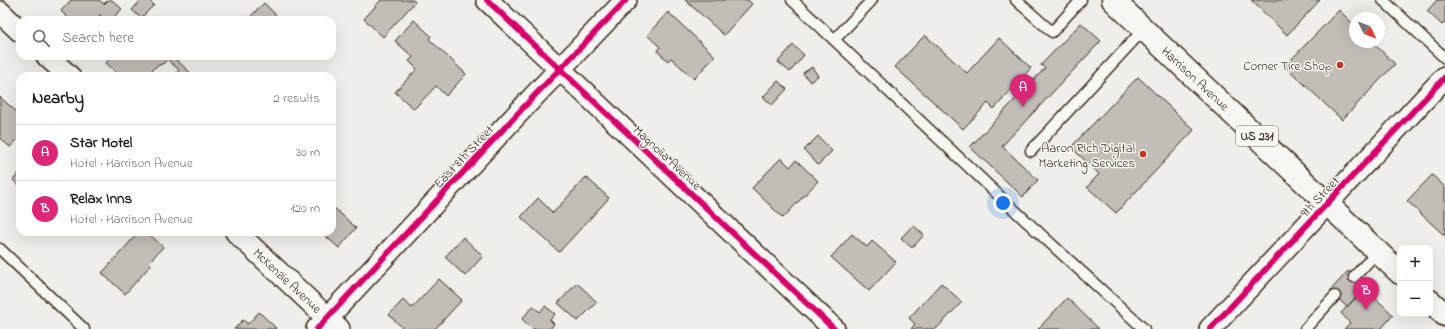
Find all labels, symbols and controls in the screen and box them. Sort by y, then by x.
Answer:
north arrow [1349,12,1385,48]
search box [16,16,336,60]
icon: search [30,27,52,49]
text: Search here [62,27,134,49]
street label: Harrison Avenue [1157,43,1233,116]
place label: Corner Tire Shop [1243,57,1332,76]
marker: Corner Tire Shop [1335,60,1345,70]
pin: A [1010,74,1036,107]
text: Nearby [32,86,84,111]
text: 2 results [273,89,320,108]
street label: East 8th Street [430,121,499,193]
street label: Magnolia Avenue [628,121,705,196]
road number: US 231 [1236,126,1278,146]
text: Star Motel [70,132,132,154]
place label: Aaron Rich Digital Marketing Services [1039,139,1135,174]
text: A [41,143,49,162]
text: 30 m [296,143,320,162]
marker: Aaron Rich Digital Marketing Services [1138,149,1148,159]
text: Hotel · Harrison Avenue [70,154,193,173]
street label: 9th Street [1296,172,1345,222]
text: Relax Inns [70,188,132,210]
your location [993,193,1013,213]
text: B [41,199,49,218]
text: 120 m [290,199,320,218]
text: Hotel · Harrison Avenue [70,210,193,229]
street label: McKenzie Avenue [248,244,326,318]
map controls [1397,245,1433,317]
button: + [1397,245,1433,281]
pin: B [1353,277,1379,310]
button: − [1397,281,1433,317]

